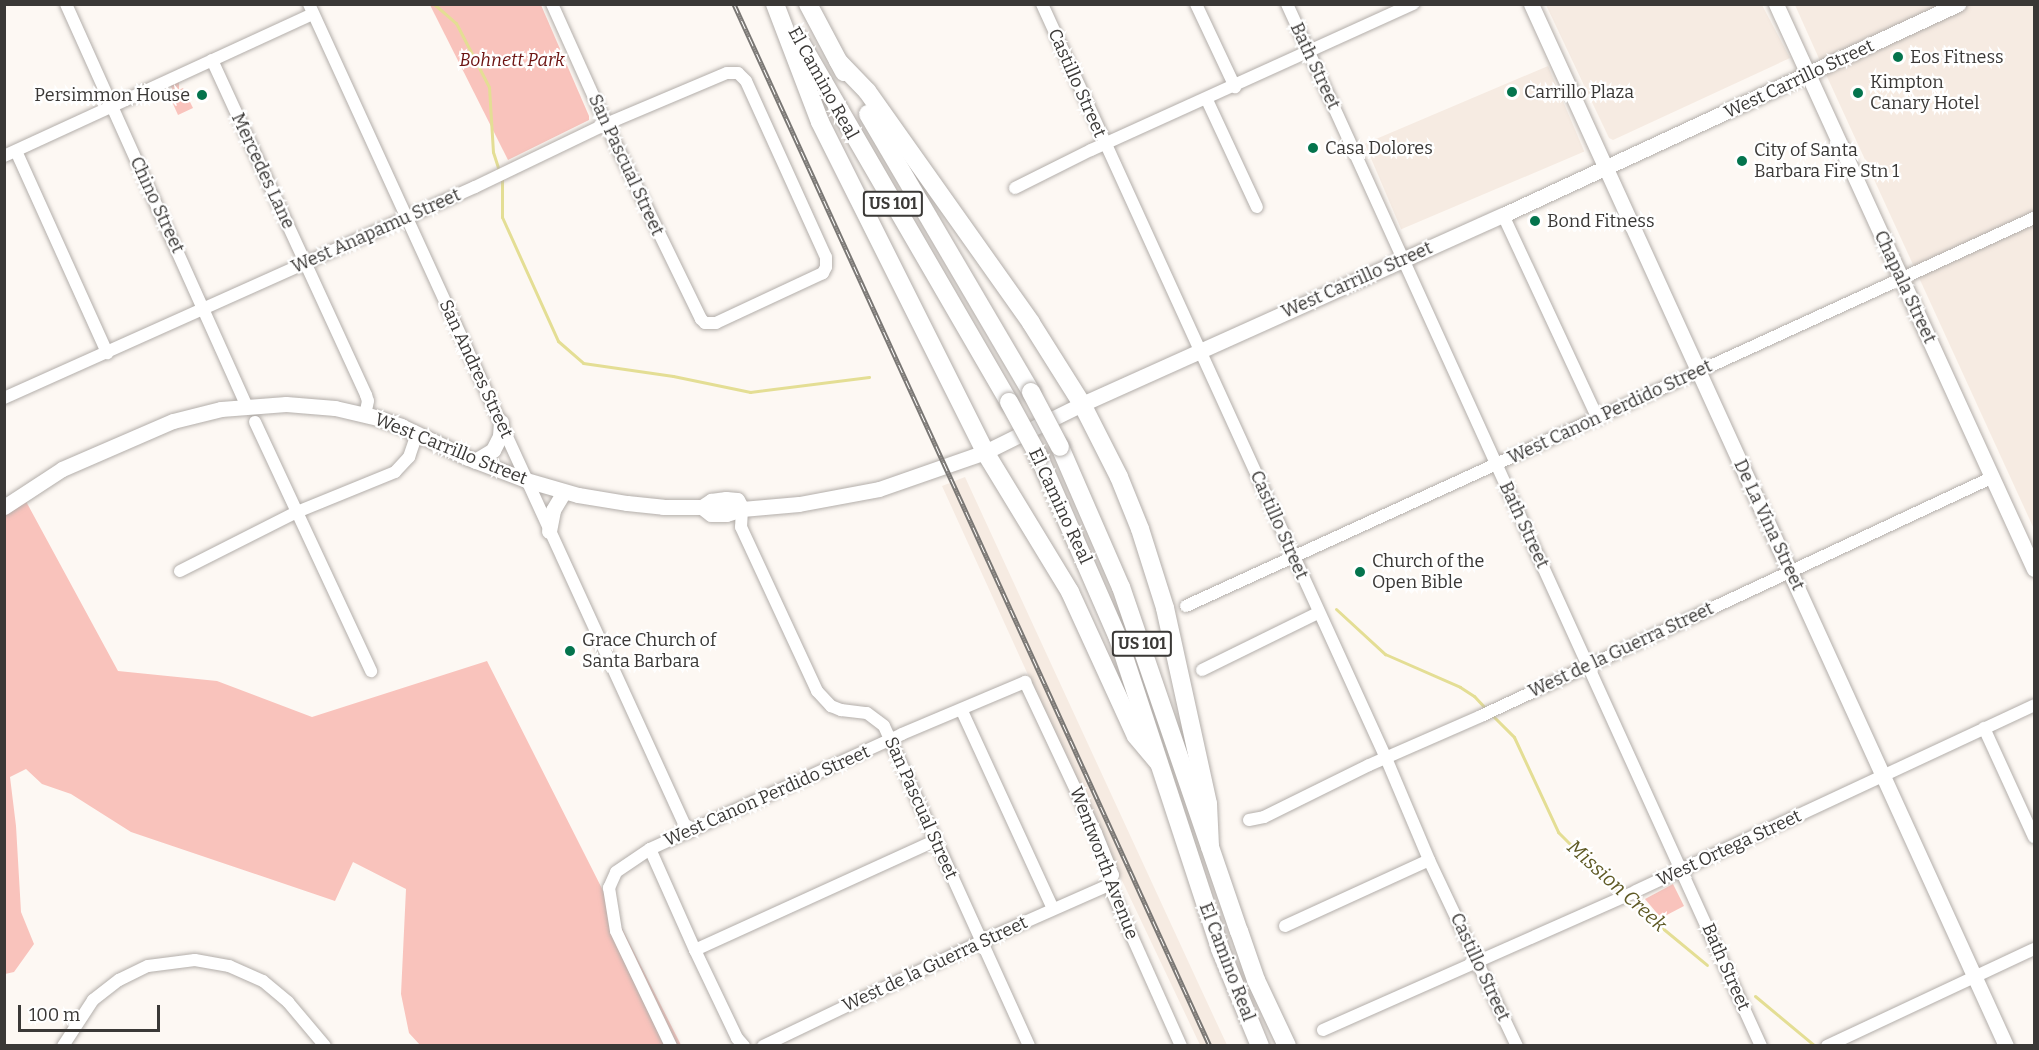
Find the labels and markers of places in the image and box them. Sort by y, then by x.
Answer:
place label: Eos Fitness [1910,46,2004,68]
marker: Eos Fitness [1891,50,1905,64]
place label: Kimpton Canary Hotel [1870,72,1979,115]
place label: Carrillo Plaza [1524,81,1634,103]
place label: Persimmon House [34,84,190,106]
marker: Carrillo Plaza [1505,85,1519,99]
marker: Kimpton Canary Hotel [1851,86,1865,100]
marker: Persimmon House [195,88,209,102]
place label: Casa Dolores [1325,137,1433,159]
place label: City of Santa Barbara Fire Stn 1 [1754,140,1899,182]
marker: Casa Dolores [1306,141,1320,155]
marker: City of Santa Barbara Fire Stn 1 [1735,154,1749,168]
place label: Bond Fitness [1547,210,1655,232]
marker: Bond Fitness [1528,214,1542,228]
place label: Church of the Open Bible [1372,551,1484,594]
marker: Church of the Open Bible [1353,565,1367,579]
place label: Grace Church of Santa Barbara [582,630,716,672]
marker: Grace Church of Santa Barbara [563,644,577,658]

